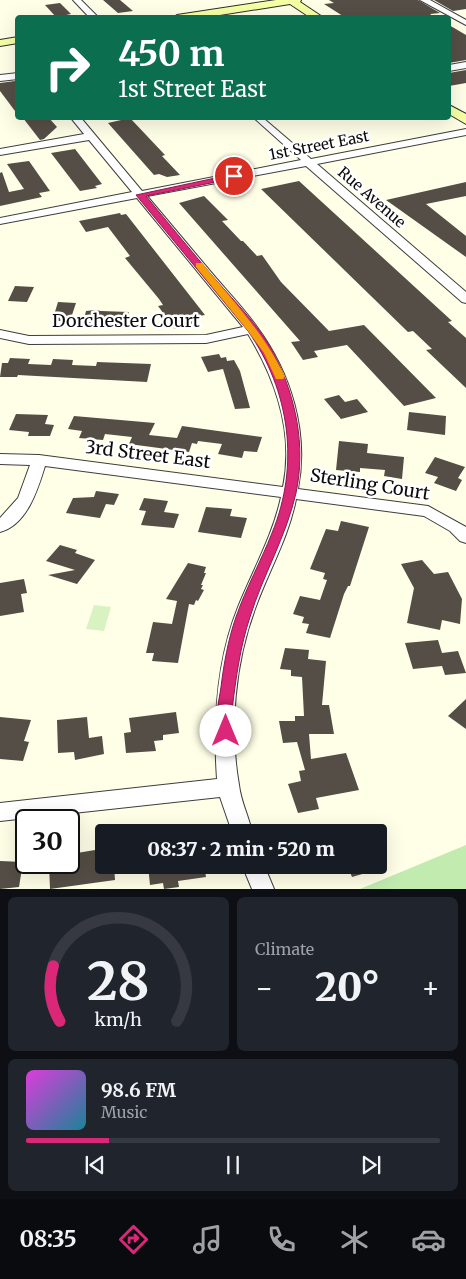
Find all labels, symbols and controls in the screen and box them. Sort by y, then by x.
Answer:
text: 450 m [118,32,225,76]
icon: right [35,35,100,100]
text: 1st Street East [118,75,267,103]
street label: 1st Street East [267,126,371,164]
pin [213,155,255,197]
icon: arrive [220,162,248,190]
street label: Rue Avenue [334,162,410,232]
street label: Dorchester Court [52,309,200,332]
street label: 3rd Street East [84,435,212,473]
street label: Sterling Court [309,463,431,505]
position arrow [199,704,251,756]
speed limit sign: 30 [15,809,80,874]
text: 08:37 · 2 min · 520 m [147,837,335,861]
text: Climate [255,939,314,959]
text: 28 [87,949,150,1014]
text: 20° [315,964,380,1011]
text: − [255,970,274,1006]
text: + [421,970,440,1006]
text: km/h [95,1008,142,1031]
text: 98.6 FM [101,1078,176,1102]
text: Music [101,1102,147,1122]
icon: previous [81,1151,109,1179]
icon: pause [219,1151,247,1179]
icon: next [357,1151,385,1179]
icon: directions [116,1222,151,1257]
icon: music [190,1222,225,1257]
icon: phone [264,1222,299,1257]
icon: climate [337,1222,372,1257]
icon: car [411,1222,446,1257]
text: 08:35 [19,1225,77,1253]

